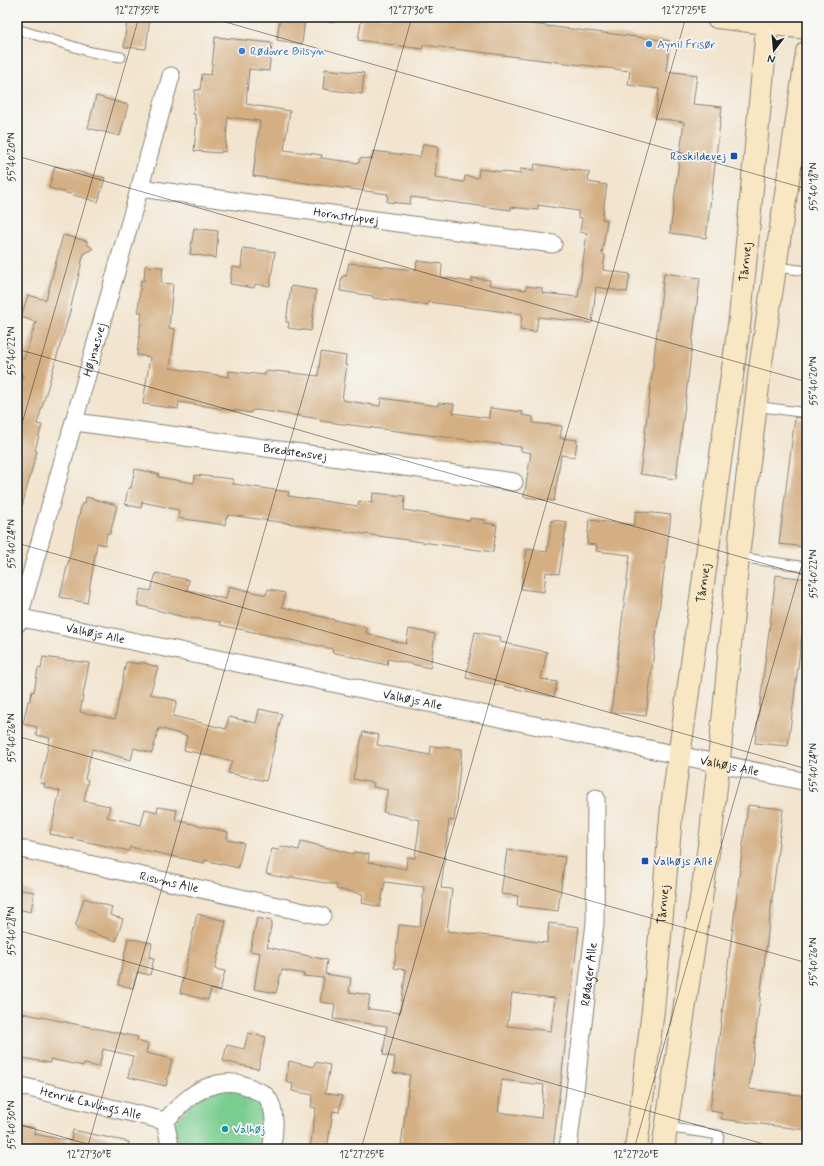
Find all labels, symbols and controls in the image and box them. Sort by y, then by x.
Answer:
text: 12°27'35"E [115,4,159,18]
text: 12°27'30"E [389,4,434,18]
text: 12°27'25"E [662,4,707,18]
north arrow [754,30,794,70]
place label: Aynil Frisør [657,37,716,53]
marker: Aynil Frisør [644,39,654,49]
place label: Rødovre Bilsyn [250,44,326,60]
marker: Rødovre Bilsyn [237,46,247,56]
text: N [766,51,777,66]
text: 55°40'20"N [5,132,19,182]
place label: Roskildevej [670,149,726,165]
marker: Roskildevej [729,151,739,161]
text: 55°40'18"N [807,162,821,211]
street label: Hornstrupvej [312,205,380,229]
street label: Tårnvej [736,241,756,282]
street label: Højnæsvej [80,321,110,379]
text: 55°40'22"N [5,326,19,375]
text: 55°40'20"N [807,356,821,406]
street label: Bredstensvej [262,441,328,465]
text: 55°40'24"N [5,519,19,569]
text: 55°40'22"N [807,549,821,598]
street label: Tårnvej [693,562,715,604]
street label: Valhøjs Alle [64,620,126,648]
street label: Valhøjs Alle [381,687,443,715]
text: 55°40'26"N [5,713,19,763]
text: 55°40'24"N [807,743,821,793]
street label: Valhøjs Alle [698,753,760,781]
place label: Valhøjs Allé [653,854,713,870]
marker: Valhøjs Allé [640,856,650,866]
street label: Risums Alle [138,869,200,897]
street label: Tårnvej [654,884,674,925]
text: 55°40'28"N [5,906,19,956]
text: 55°40'26"N [807,937,821,987]
street label: Rødager Alle [578,941,602,1007]
street label: Henrik Cavlings Alle [38,1084,143,1124]
text: 55°40'30"N [5,1100,19,1149]
place label: Valhøj [233,1122,265,1138]
marker: Valhøj [220,1124,230,1134]
text: 12°27'30"E [67,1148,112,1162]
text: 12°27'25"E [340,1148,385,1162]
text: 12°27'20"E [613,1148,659,1162]

